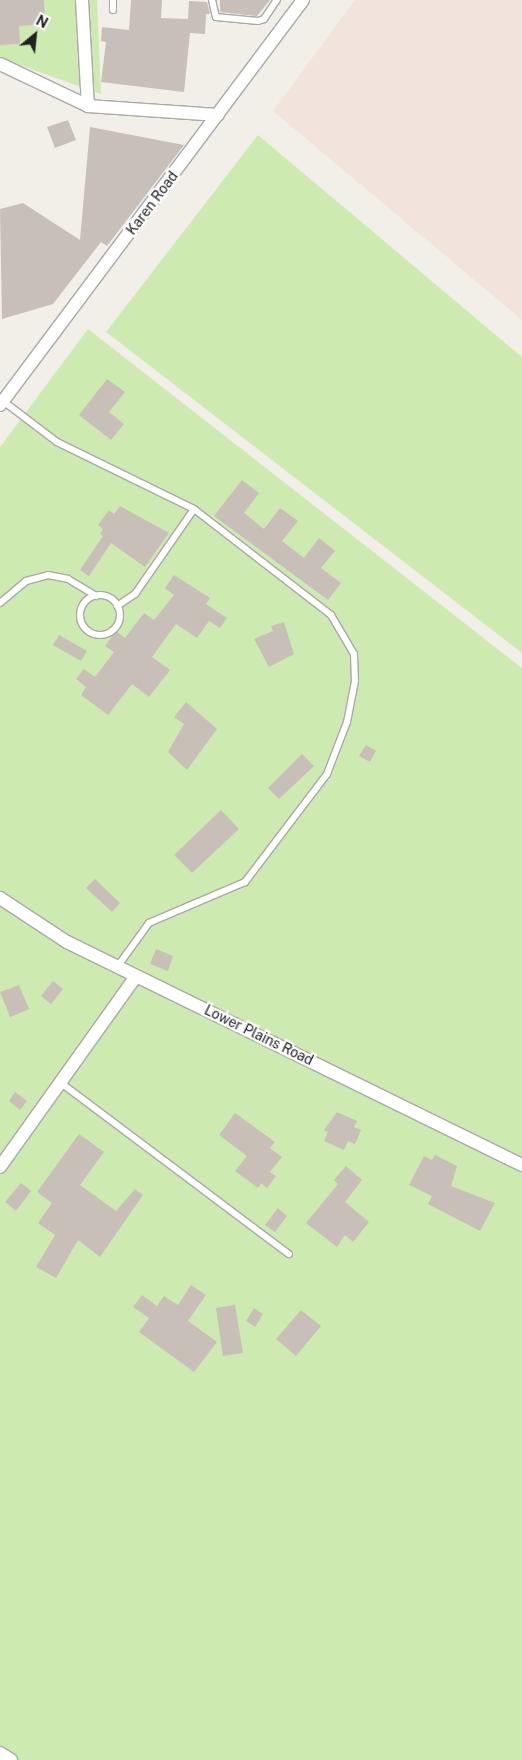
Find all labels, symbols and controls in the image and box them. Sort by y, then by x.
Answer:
north arrow [10,10,60,60]
text: N [33,12,51,31]
street label: Karen Road [123,168,181,238]
street label: Lower Plains Road [202,1001,316,1069]

